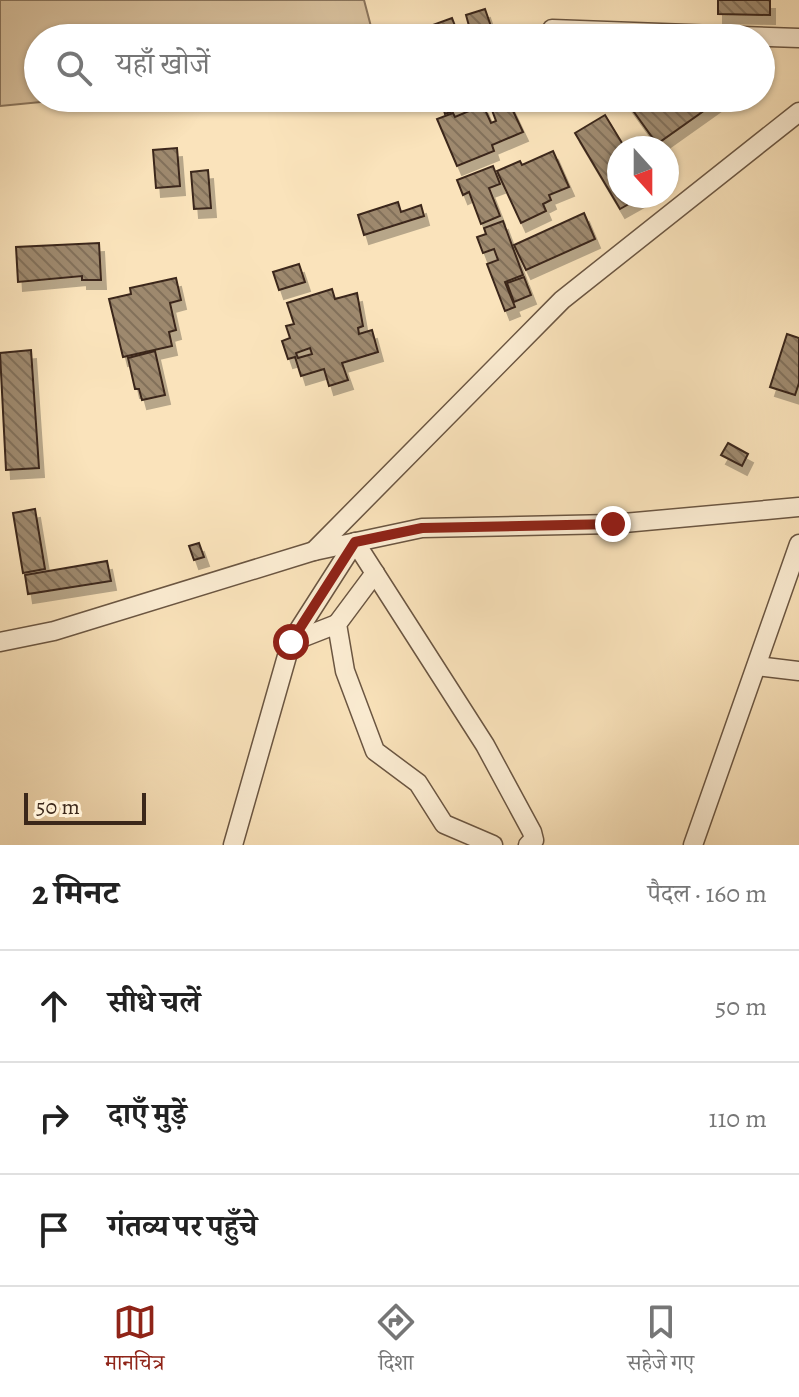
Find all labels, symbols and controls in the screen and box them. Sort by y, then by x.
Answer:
search box [24,24,775,112]
text: यहाँ खोजें [116,44,210,84]
icon: search [52,46,96,90]
north arrow [607,136,679,208]
route end [595,506,631,542]
route start [273,624,309,660]
scale bar [24,789,146,825]
text: 50 m [36,792,80,822]
text: 2 मिनट [32,869,119,916]
text: पैदल · 160 m [648,876,767,911]
text: सीधे चलें [108,982,200,1022]
icon: ahead [32,984,76,1028]
text: 50 m [715,989,767,1024]
text: दाएँ मुड़ें [108,1094,187,1134]
icon: right [32,1096,76,1140]
text: 110 m [709,1101,767,1136]
text: गंतव्य पर पहुँचे [108,1206,257,1246]
icon: arrive [32,1208,76,1252]
tab: मानचित्र [105,1300,164,1384]
tab: दिशा [374,1300,418,1384]
tab: सहेजे गए [627,1300,694,1384]

